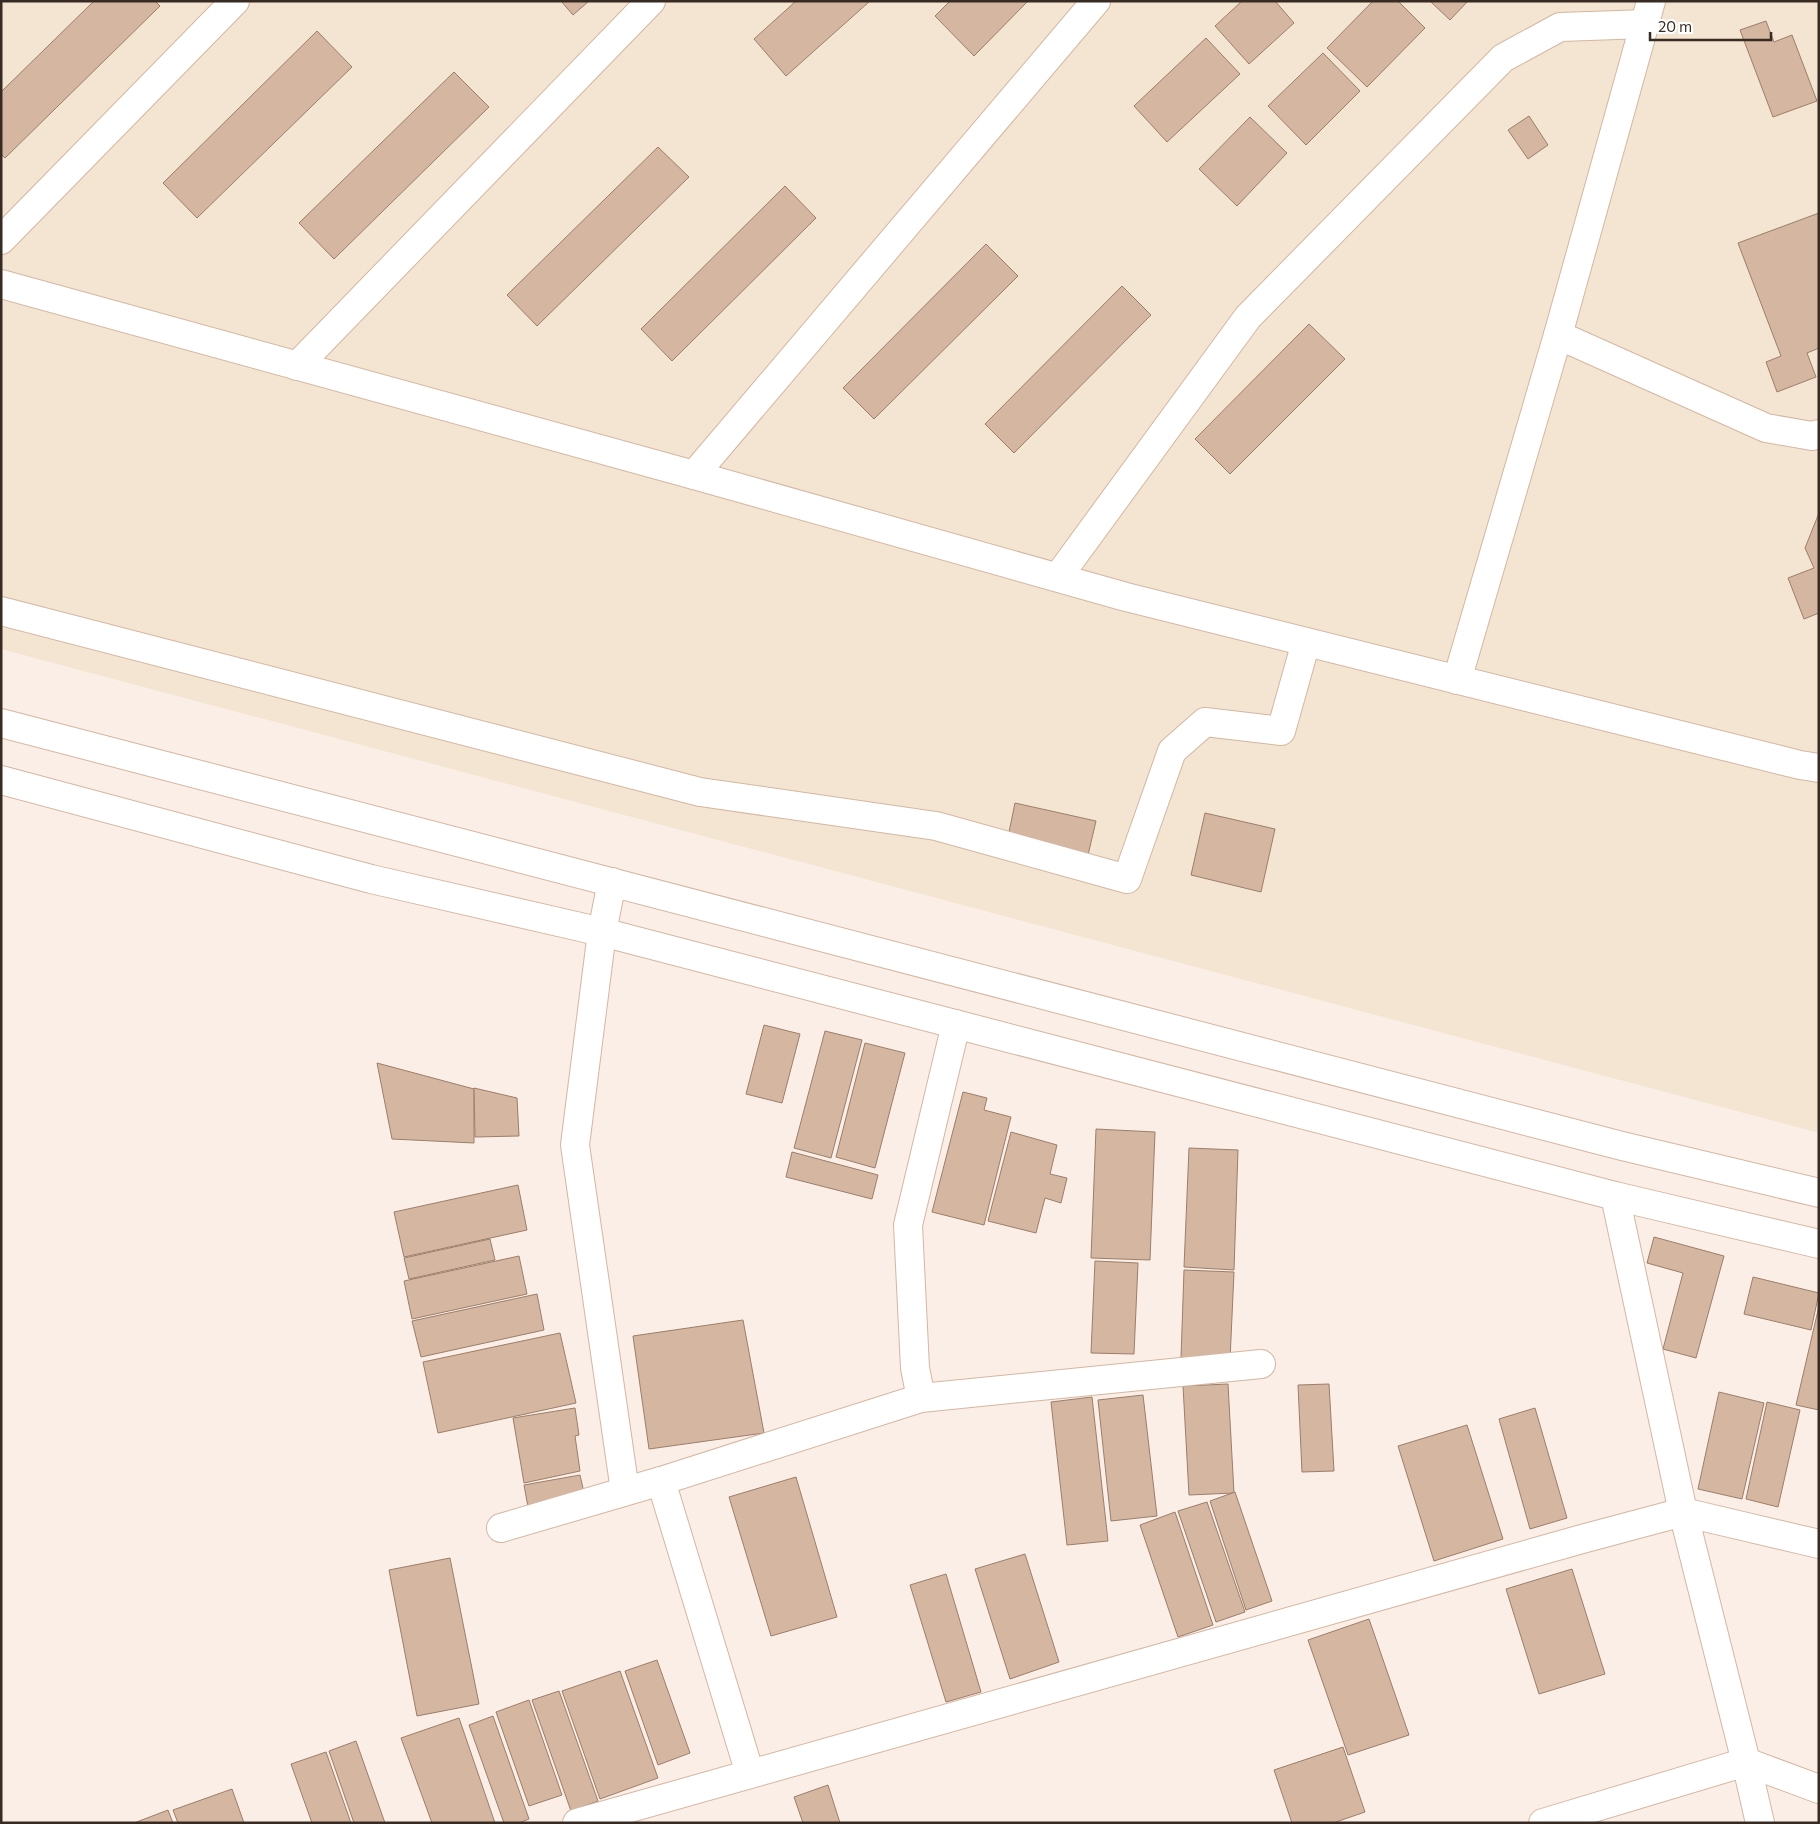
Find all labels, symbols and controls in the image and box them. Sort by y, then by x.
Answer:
scale bar [1650,10,1771,42]
text: 20 m [1658,17,1692,35]

